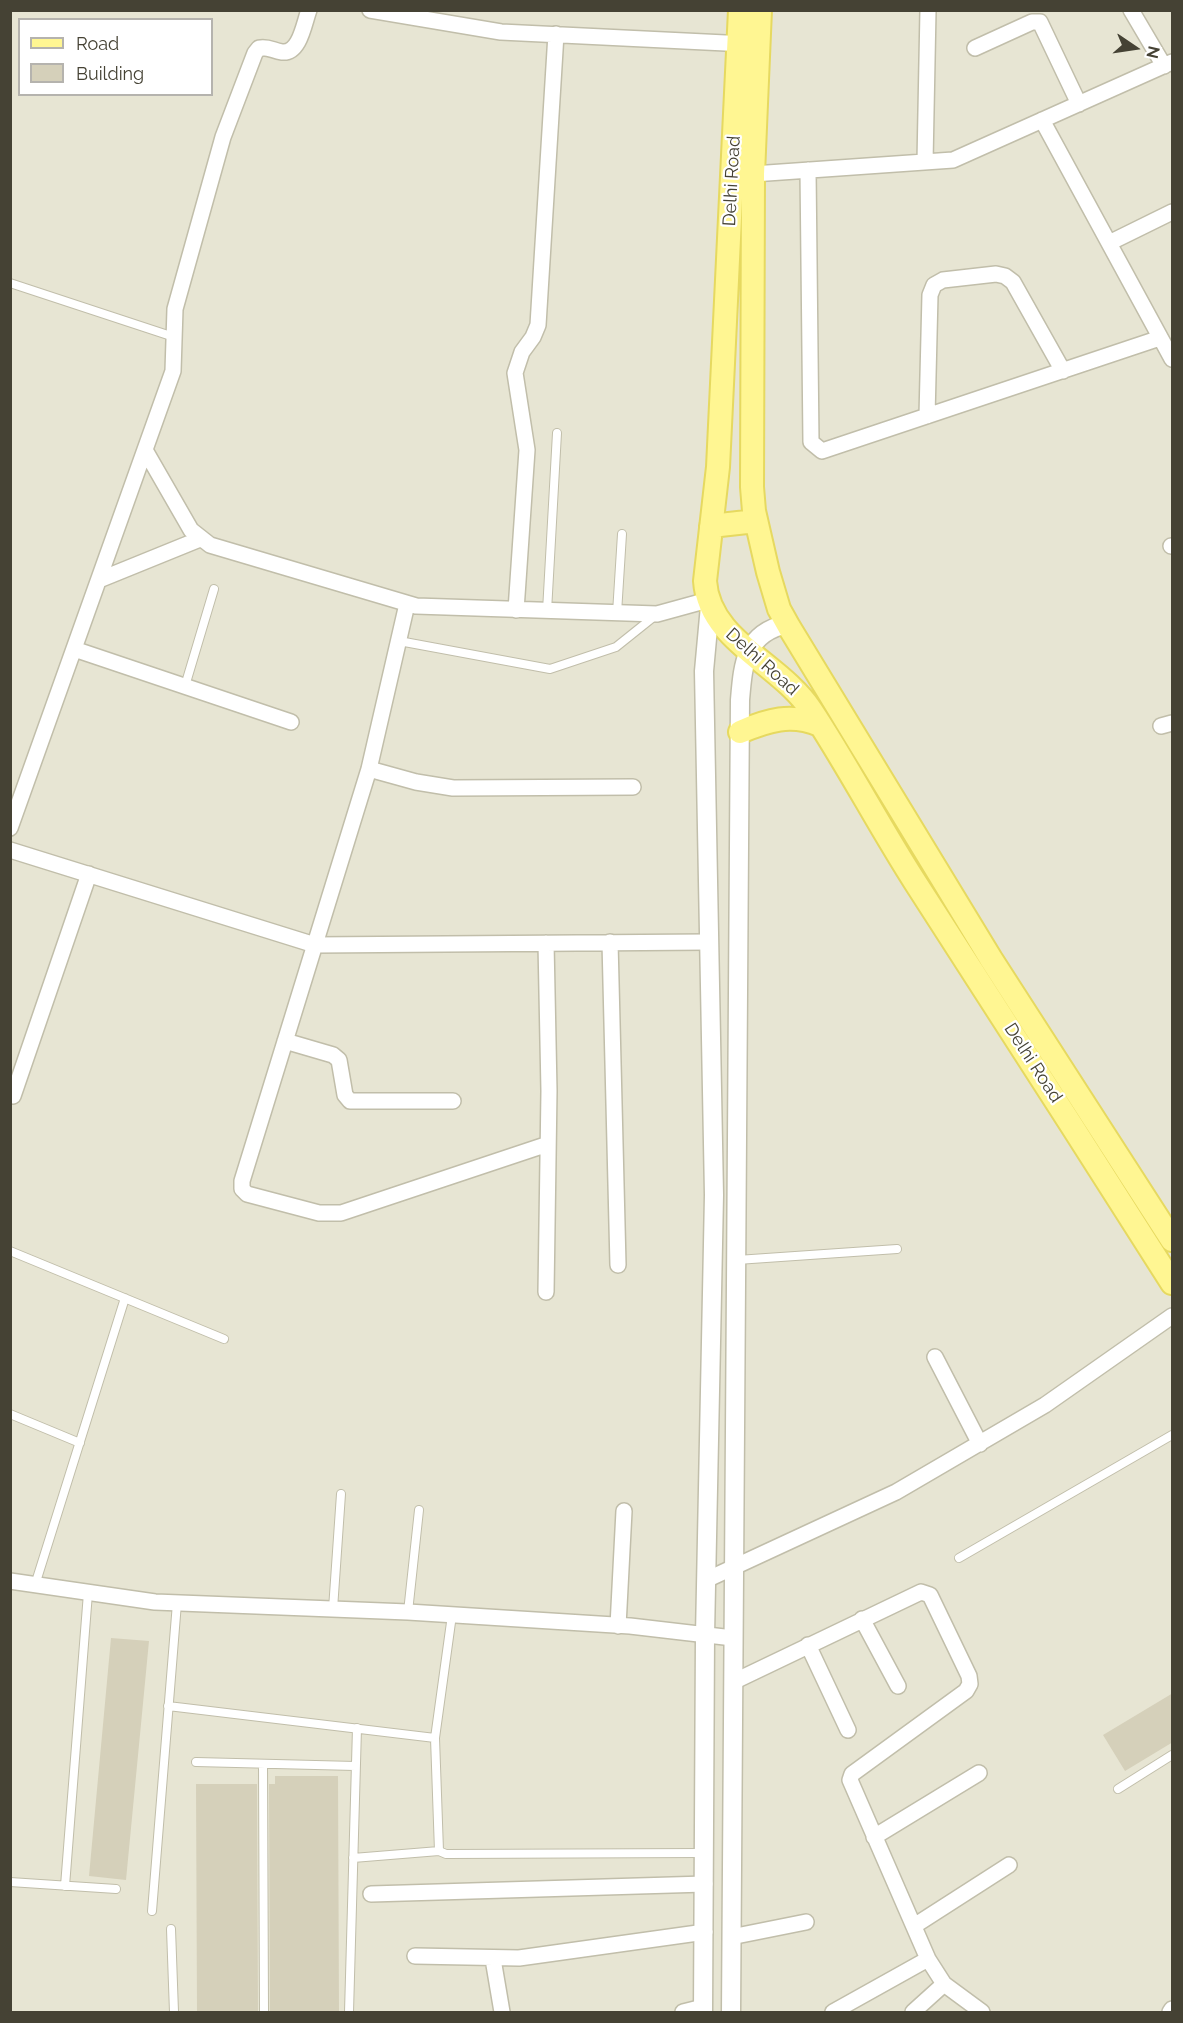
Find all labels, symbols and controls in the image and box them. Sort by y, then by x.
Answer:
legend [18,18,213,96]
north arrow [1105,18,1165,78]
text: Road [76,33,119,54]
text: N [1142,44,1164,60]
text: Building [76,63,144,84]
street label: Delhi Road [719,135,745,227]
street label: Delhi Road [721,624,803,700]
street label: Delhi Road [999,1019,1067,1107]

